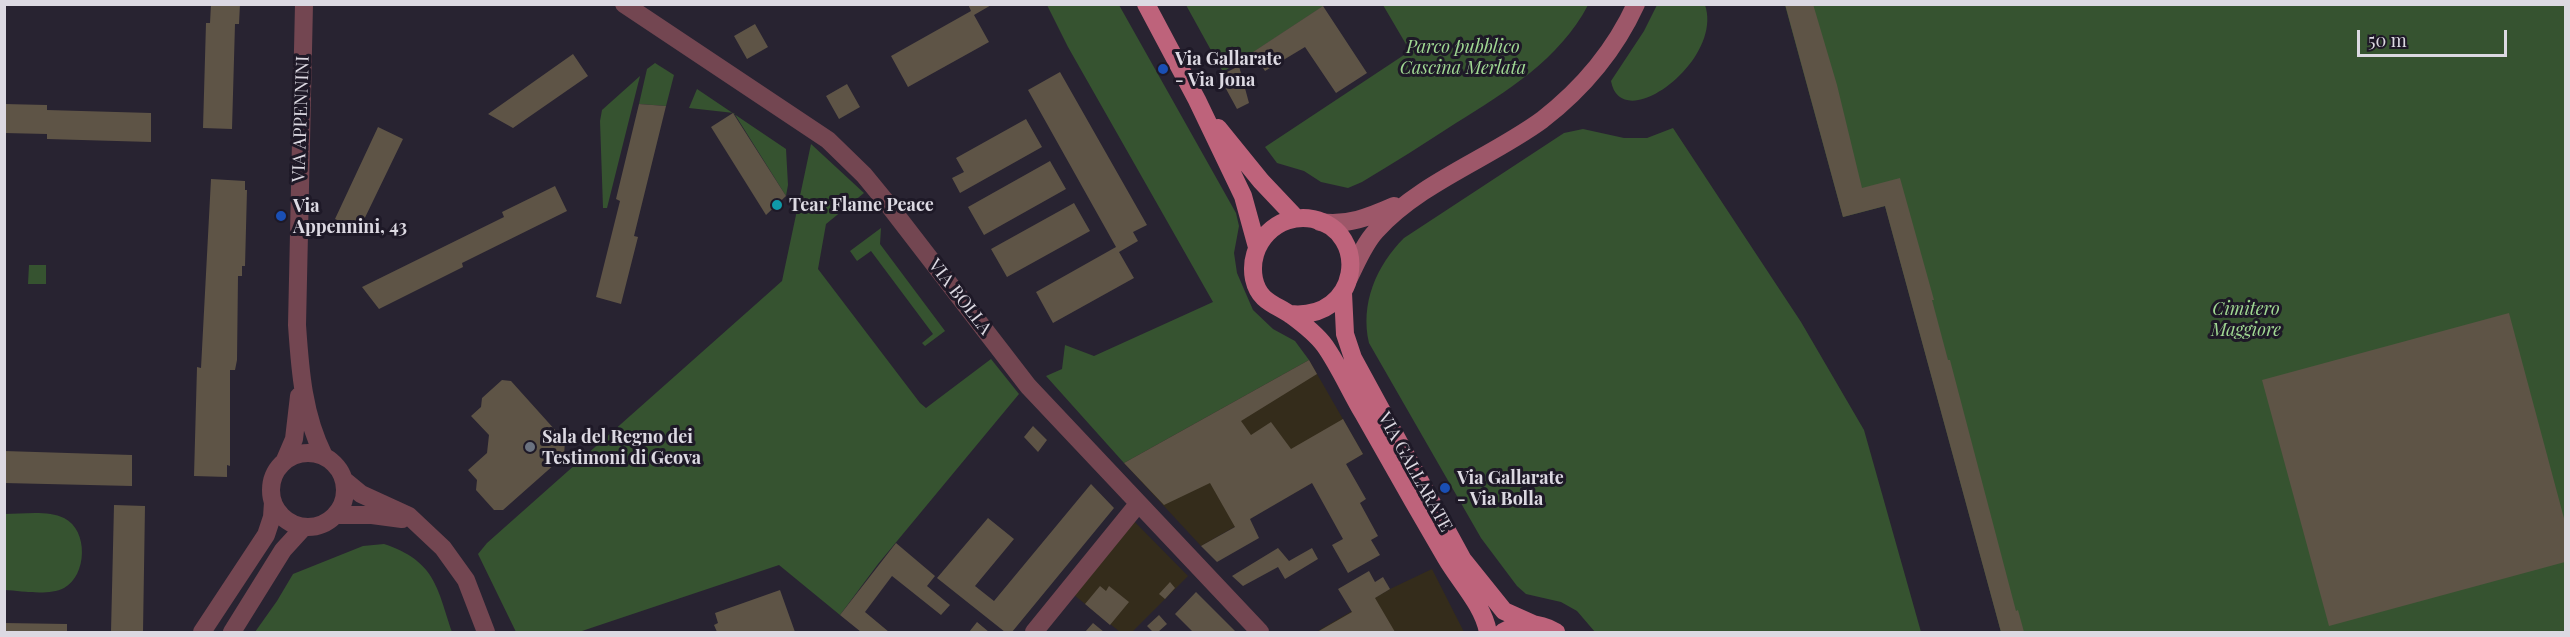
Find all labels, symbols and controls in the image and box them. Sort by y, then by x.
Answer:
scale bar [2360,18,2510,56]
text: 50 m [2368,28,2407,52]
park label: Parco pubblico Cascina Merlata [1400,36,1526,78]
place label: Via Gallarate - Via Jona [1175,48,1282,90]
street label: VIA APPENNINI [288,55,314,183]
marker: Via Gallarate - Via Jona [1156,62,1170,76]
place label: Tear Flame Peace [789,194,934,216]
place label: Via Appennini, 43 [293,195,407,238]
marker: Tear Flame Peace [770,198,784,212]
marker: Via Appennini, 43 [274,209,288,223]
street label: VIA BOLLA [924,255,996,339]
park label: Cimitero Maggiore [2211,298,2281,340]
street label: VIA GALLARATE [1373,408,1457,536]
place label: Sala del Regno dei Testimoni di Geova [542,426,701,468]
marker: Sala del Regno dei Testimoni di Geova [523,440,537,454]
place label: Via Gallarate - Via Bolla [1457,467,1564,510]
marker: Via Gallarate - Via Bolla [1438,481,1452,495]

